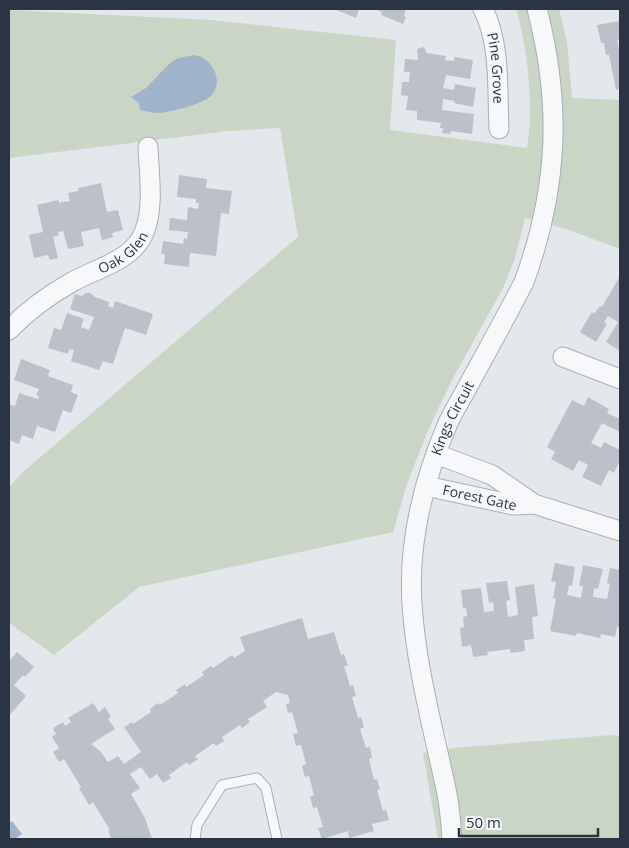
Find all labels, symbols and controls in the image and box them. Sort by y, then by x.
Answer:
street label: Pine Grove [483,31,508,104]
street label: Oak Glen [95,228,152,278]
street label: Kings Circuit [426,377,478,458]
street label: Forest Gate [441,480,519,515]
scale bar [459,806,598,838]
text: 50 m [466,812,501,832]

